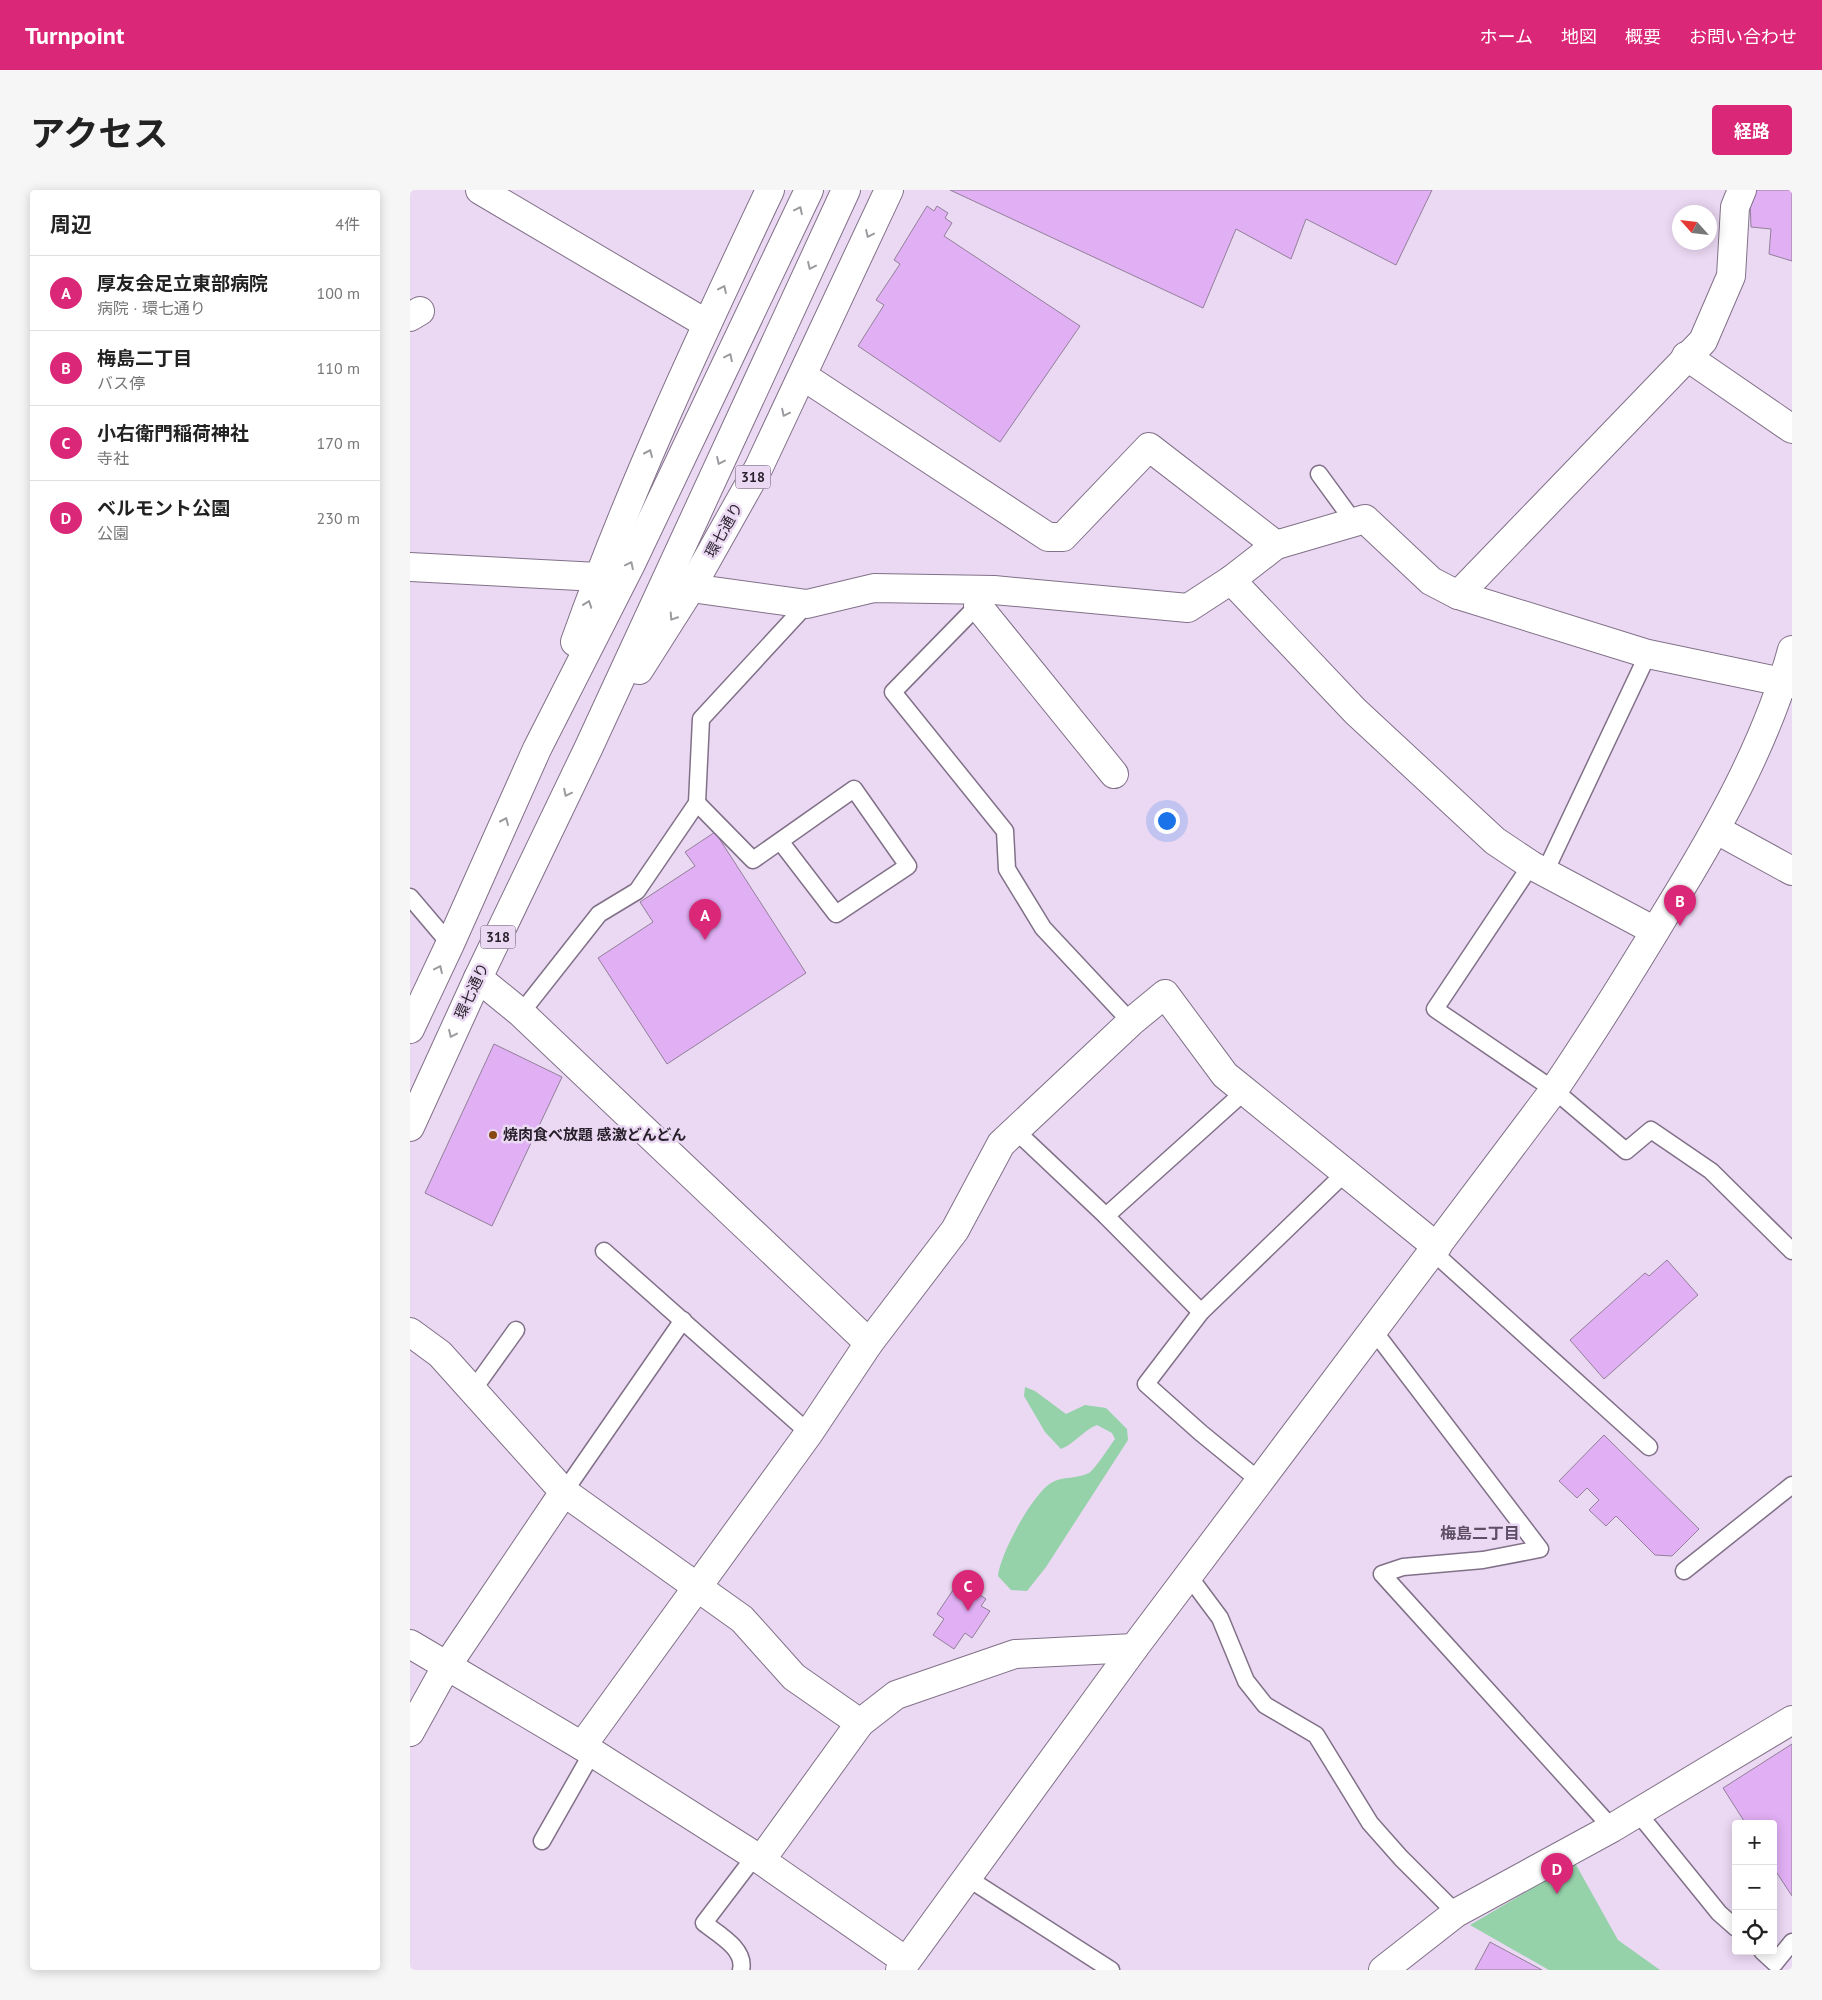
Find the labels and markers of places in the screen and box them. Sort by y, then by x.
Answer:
pin: B [1664,885,1696,926]
pin: A [689,899,721,940]
place label: 焼肉食べ放題 感激どんどん [503,1125,686,1144]
marker: 焼肉食べ放題 感激どんどん [487,1129,499,1141]
pin: C [952,1570,984,1611]
pin: D [1541,1853,1573,1894]

